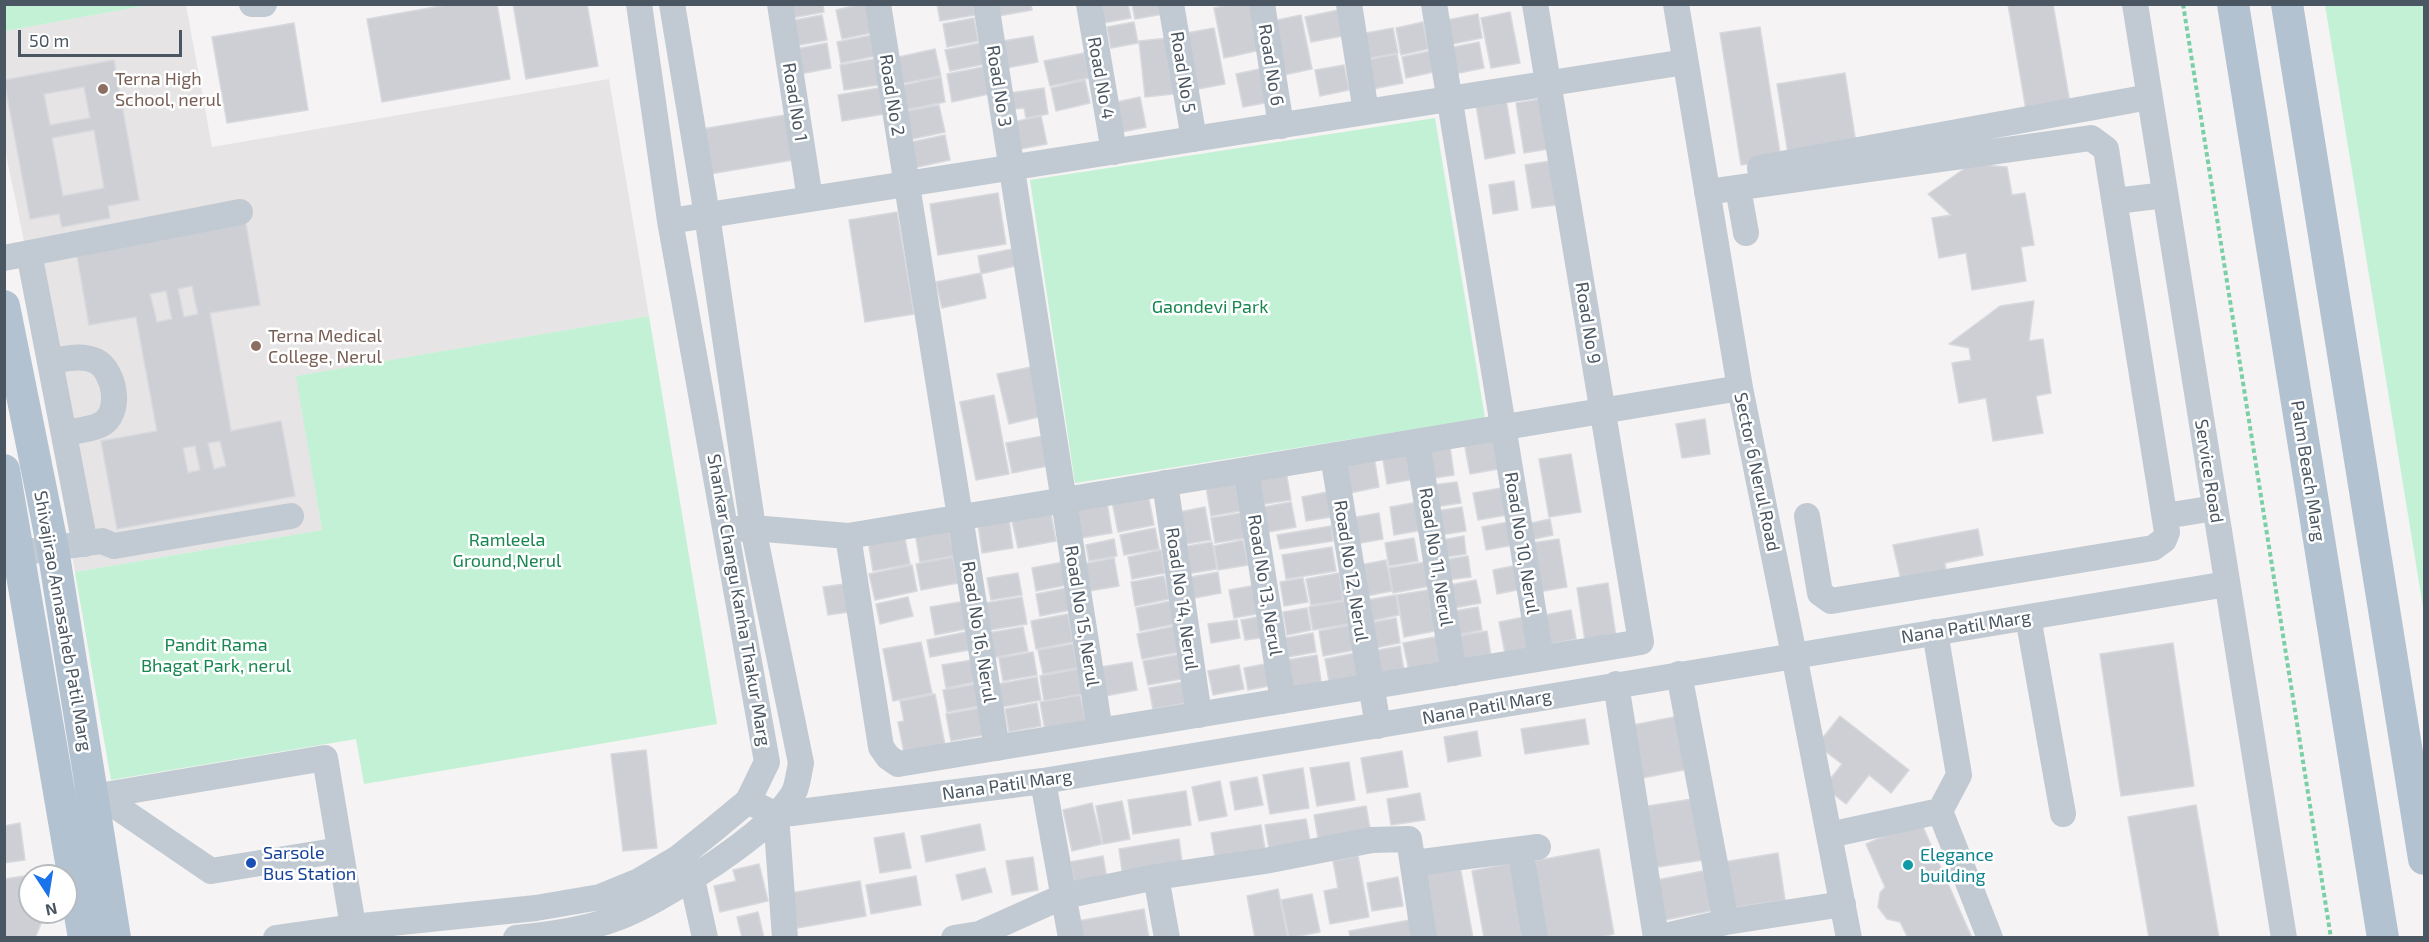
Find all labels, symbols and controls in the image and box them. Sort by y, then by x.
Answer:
scale bar [21,18,184,56]
street label: Road No 6 [1254,22,1288,108]
text: 50 m [29,29,69,51]
street label: Road No 5 [1166,30,1200,114]
street label: Road No 4 [1083,35,1119,121]
street label: Road No 3 [982,44,1016,128]
street label: Road No 2 [875,53,909,137]
street label: Road No 1 [778,61,812,143]
place label: Terna High School, nerul [115,68,221,110]
marker: Terna High School, nerul [96,82,110,96]
street label: Road No 9 [1571,280,1605,366]
park label: Gaondevi Park [1152,296,1268,318]
place label: Terna Medical College, Nerul [268,325,382,368]
marker: Terna Medical College, Nerul [249,339,263,353]
street label: Sector 6 Nerul Road [1730,391,1784,553]
street label: Palm Beach Marg [2286,399,2330,543]
street label: Service Road [2190,418,2228,524]
street label: Shankar Changu Kanha Thakur Marg [703,452,775,748]
street label: Road No 10, Nerul [1500,470,1544,616]
street label: Road No 11, Nerul [1414,486,1458,628]
street label: Shivajirao Annasaheb Patil Marg [29,489,97,753]
street label: Road No 12, Nerul [1329,499,1373,643]
street label: Road No 13, Nerul [1243,513,1287,657]
street label: Road No 14, Nerul [1161,526,1203,672]
park label: Ramleela Ground,Nerul [453,529,561,572]
street label: Road No 15, Nerul [1060,544,1104,688]
street label: Road No 16, Nerul [957,560,1001,704]
street label: Nana Patil Marg [1900,606,2032,648]
park label: Pandit Rama Bhagat Park, nerul [141,634,291,676]
street label: Nana Patil Marg [1421,685,1553,729]
street label: Nana Patil Marg [941,765,1073,805]
place label: Sarsole Bus Station [263,842,356,884]
place label: Elegance building [1920,844,1994,886]
marker: Sarsole Bus Station [244,856,258,870]
marker: Elegance building [1901,858,1915,872]
north arrow [18,864,78,924]
text: N [44,900,59,921]

